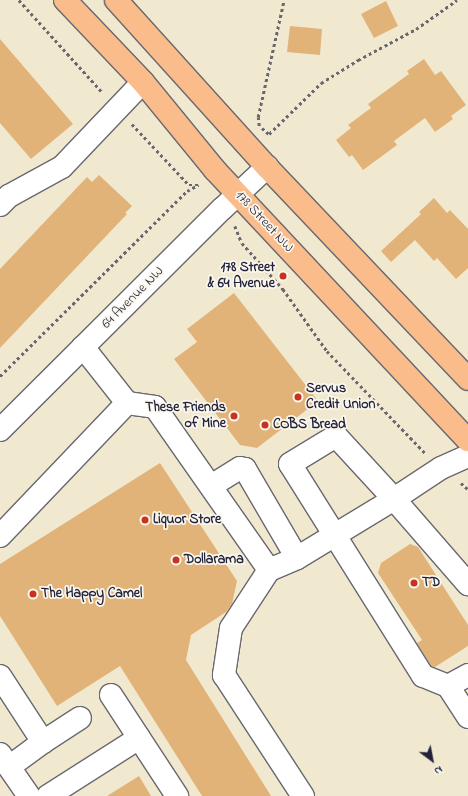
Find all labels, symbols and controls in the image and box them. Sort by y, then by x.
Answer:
street label: 178 Street NW [231,188,297,256]
place label: 178 Street & 64 Avenue [208,260,275,292]
street label: 64 Avenue NW [98,263,168,333]
marker: 178 Street & 64 Avenue [278,271,288,281]
place label: Servus Credit Union [306,381,375,414]
marker: Servus Credit Union [293,392,303,402]
place label: These Friends of Mine [145,400,226,432]
marker: These Friends of Mine [229,411,239,421]
place label: COBS Bread [273,417,346,433]
marker: COBS Bread [260,420,270,430]
place label: Liquor Store [153,512,221,528]
marker: Liquor Store [140,515,150,525]
place label: Dollarama [184,552,244,568]
marker: Dollarama [171,555,181,565]
place label: TD [422,575,440,591]
marker: TD [409,578,419,588]
place label: The Happy Camel [41,586,142,602]
marker: The Happy Camel [28,589,38,599]
north arrow [412,740,452,780]
text: N [431,761,446,779]

